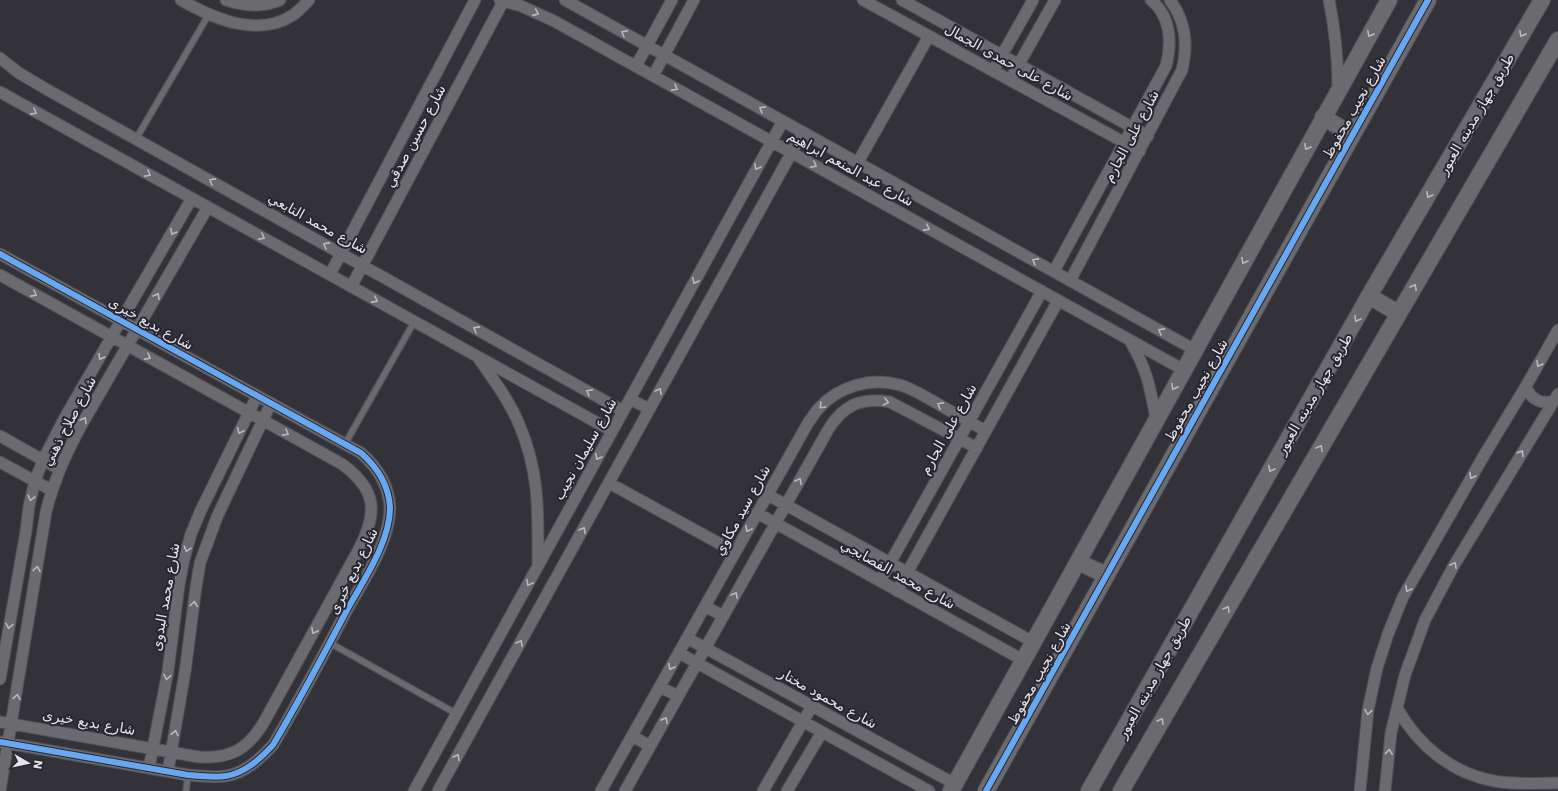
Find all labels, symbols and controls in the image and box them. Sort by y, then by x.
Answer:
one-way arrow [532,8,540,16]
street label: شارع على حمدى الجمال [942,20,1076,105]
one-way arrow [621,30,628,37]
one-way arrow [1368,30,1375,37]
one-way arrow [1520,30,1527,37]
street label: طريق جهاز مدينه العبور [1434,50,1518,179]
street label: شارع نجيب محفوظ [1319,53,1390,162]
street label: شارع حسين صدقي [381,82,450,190]
one-way arrow [671,84,679,91]
street label: شارع على الجارم [1100,87,1163,185]
one-way arrow [30,107,37,114]
one-way arrow [759,107,766,114]
street label: شارع عبد المنعم ابراهيم [785,127,917,210]
one-way arrow [1304,143,1311,150]
one-way arrow [810,160,817,167]
one-way arrow [755,163,762,171]
one-way arrow [144,169,151,177]
one-way arrow [209,179,216,186]
street label: شارع محمد التابعي [265,189,370,258]
one-way arrow [1426,191,1433,198]
one-way arrow [923,223,930,230]
one-way arrow [170,228,177,235]
one-way arrow [258,232,265,239]
one-way arrow [322,242,330,249]
one-way arrow [1241,257,1248,264]
one-way arrow [1032,258,1039,266]
one-way arrow [692,277,699,284]
one-way arrow [1409,284,1416,291]
one-way arrow [30,289,37,296]
street label: شارع بديع خيرى [105,293,196,354]
one-way arrow [153,293,160,300]
one-way arrow [371,295,378,302]
one-way arrow [1354,315,1361,322]
one-way arrow [472,326,480,334]
one-way arrow [1158,328,1165,336]
street label: طريق جهاز مدينه العبور [1272,330,1356,459]
street label: شارع نجيب محفوظ [1161,336,1232,445]
one-way arrow [144,352,151,359]
one-way arrow [98,353,105,360]
one-way arrow [1536,360,1543,367]
street label: شارع صلاح ذهني [39,374,100,469]
street label: شارع على الجارم [916,381,980,478]
one-way arrow [1171,383,1179,390]
one-way arrow [655,388,662,395]
one-way arrow [586,390,593,397]
street label: شارع سليمان نجيب [550,395,621,503]
one-way arrow [883,397,890,405]
one-way arrow [819,401,827,408]
one-way arrow [937,402,944,410]
one-way arrow [80,417,87,424]
one-way arrow [237,426,245,434]
one-way arrow [282,429,289,436]
one-way arrow [1316,445,1323,452]
one-way arrow [1517,450,1524,457]
one-way arrow [596,452,603,460]
street label: شارع سيد مكاوي [711,462,774,558]
one-way arrow [1269,465,1276,472]
one-way arrow [1470,472,1477,479]
one-way arrow [794,478,801,486]
one-way arrow [27,494,36,501]
street label: شارع بديع خيرى [325,525,382,617]
one-way arrow [746,525,753,532]
one-way arrow [578,526,585,534]
street label: شارع محمد القصابجي [838,536,958,613]
street label: شارع محمد البدوى [148,542,183,652]
one-way arrow [183,545,192,552]
one-way arrow [1450,562,1457,569]
one-way arrow [32,566,41,572]
one-way arrow [526,579,533,586]
one-way arrow [1405,584,1412,592]
one-way arrow [731,592,738,599]
one-way arrow [189,601,198,607]
one-way arrow [1222,606,1230,613]
street label: طريق جهاز مدينه العبور [1113,613,1195,742]
street label: شارع نجيب محفوظ [1004,619,1075,728]
one-way arrow [6,623,14,629]
one-way arrow [312,627,319,634]
one-way arrow [515,640,522,647]
one-way arrow [668,663,676,670]
street label: شارع محمود مختار [775,664,880,733]
one-way arrow [163,674,172,680]
one-way arrow [12,694,20,700]
street label: شارع بديع خيرى [41,706,137,739]
one-way arrow [1364,709,1372,715]
one-way arrow [660,717,667,724]
one-way arrow [1157,718,1164,725]
one-way arrow [170,730,179,736]
north arrow [8,743,48,783]
one-way arrow [1384,749,1393,755]
one-way arrow [452,754,459,761]
text: N [30,759,45,770]

